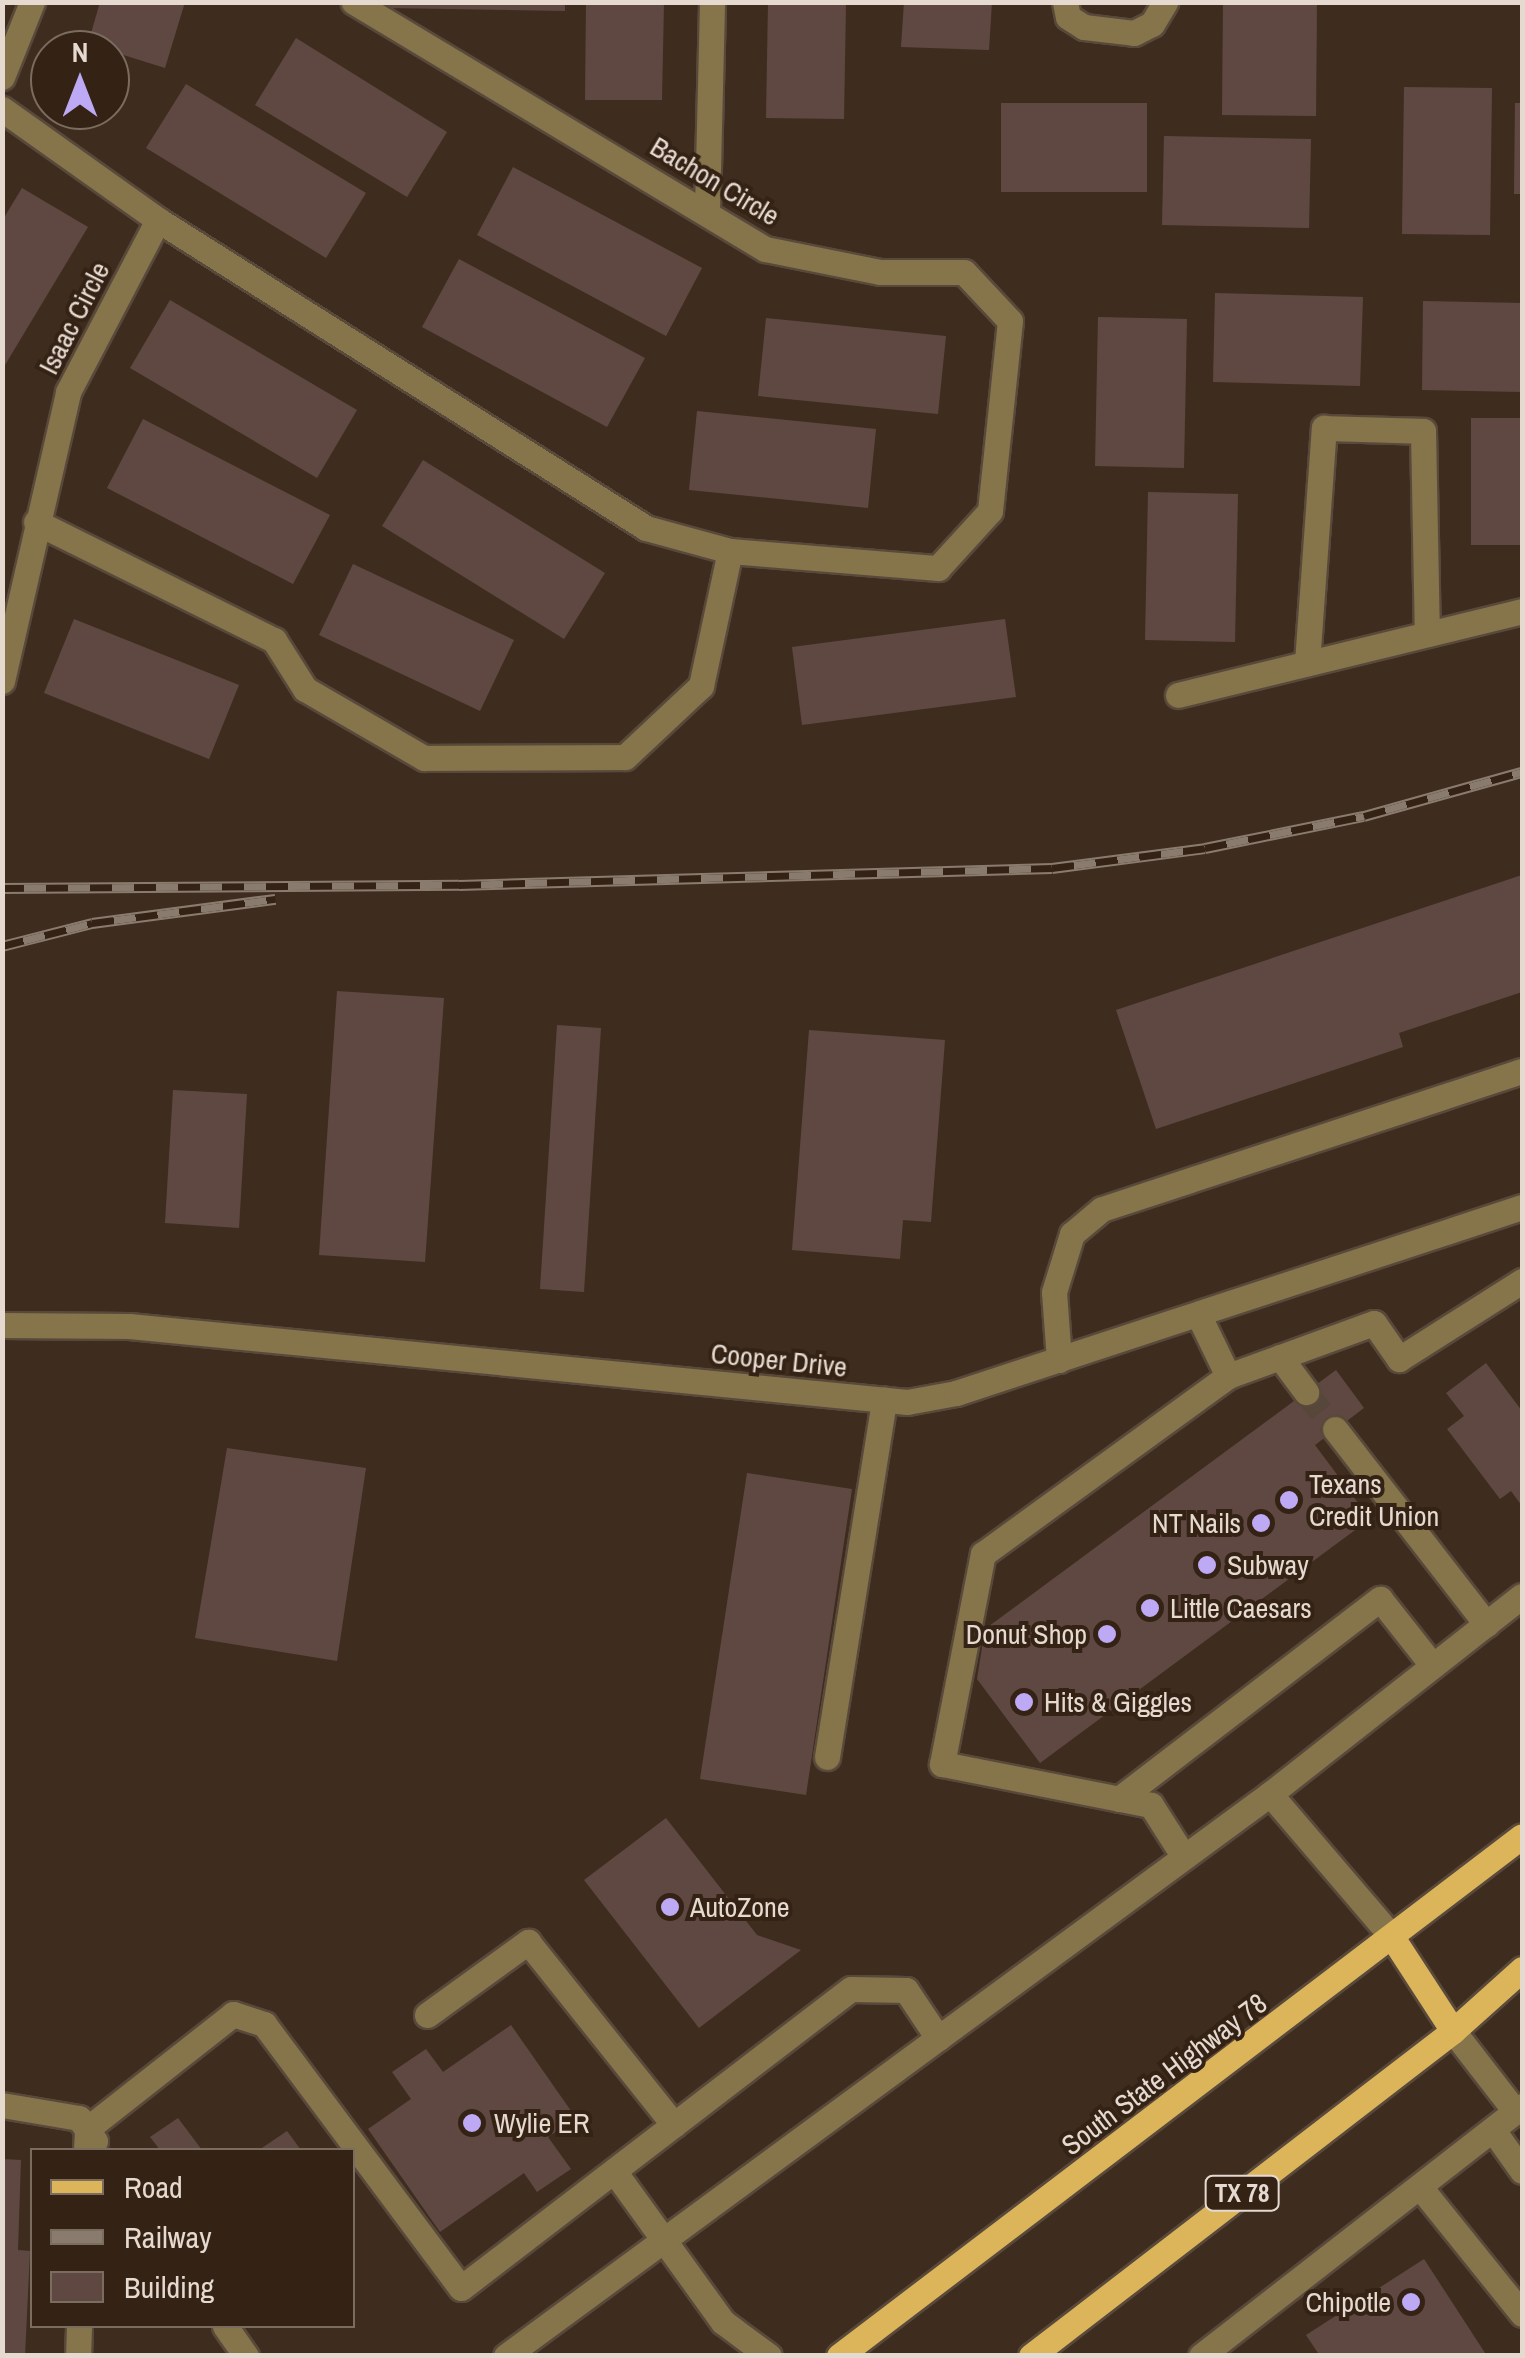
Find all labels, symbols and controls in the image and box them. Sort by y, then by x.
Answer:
north arrow [30,30,130,130]
text: N [72,33,88,71]
street label: Bachon Circle [645,129,785,233]
street label: Isaac Circle [32,256,116,380]
street label: Cooper Drive [709,1336,849,1384]
place label: Texans Credit Union [1309,1467,1439,1533]
marker: Texans Credit Union [1278,1489,1300,1511]
place label: NT Nails [1152,1506,1241,1540]
marker: NT Nails [1250,1512,1272,1534]
place label: Subway [1227,1548,1309,1582]
marker: Subway [1196,1554,1218,1576]
place label: Little Caesars [1170,1591,1312,1625]
marker: Little Caesars [1139,1597,1161,1619]
place label: Donut Shop [966,1617,1087,1651]
marker: Donut Shop [1096,1623,1118,1645]
place label: Hits & Giggles [1044,1685,1192,1719]
marker: Hits & Giggles [1013,1691,1035,1713]
place label: AutoZone [690,1890,790,1924]
marker: AutoZone [659,1896,681,1918]
street label: South State Highway 78 [1055,1986,1273,2162]
place label: Wylie ER [494,2106,589,2140]
marker: Wylie ER [459,2110,485,2136]
legend [30,2148,355,2328]
text: Road [124,2167,183,2207]
road number: TX 78 [1204,2173,1280,2213]
text: Railway [124,2217,211,2257]
text: Building [124,2267,214,2307]
place label: Chipotle [1305,2285,1391,2319]
marker: Chipotle [1400,2291,1422,2313]

